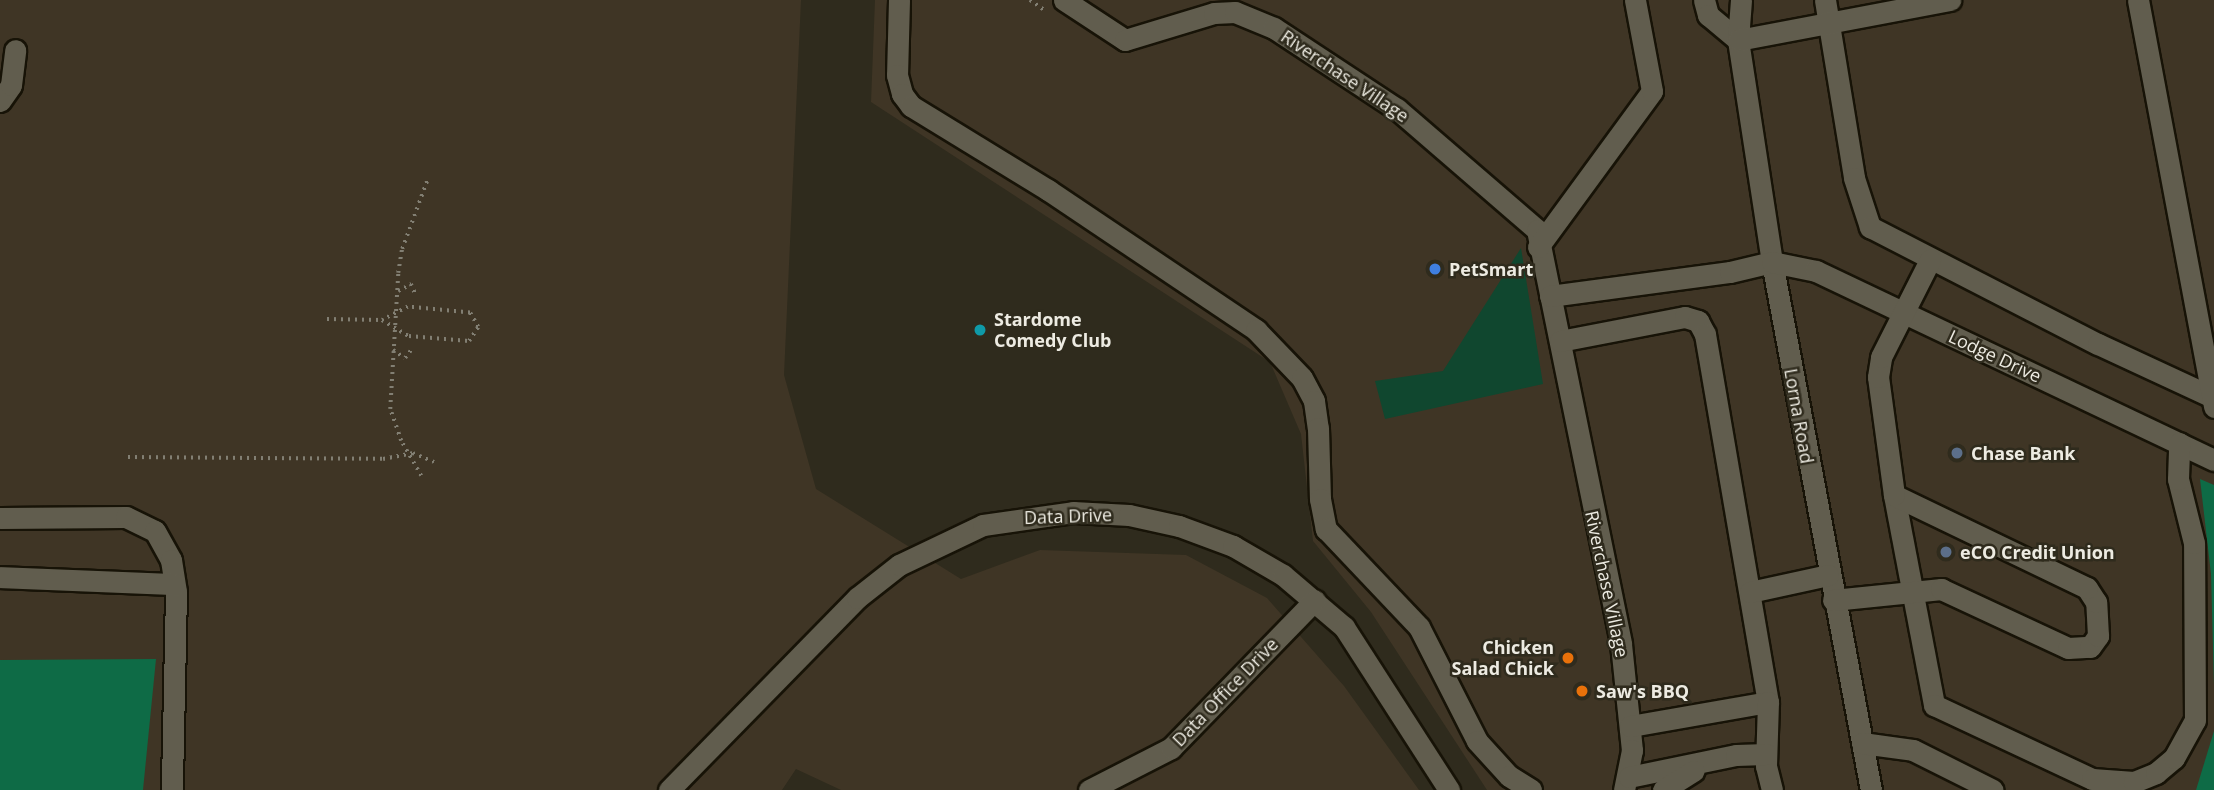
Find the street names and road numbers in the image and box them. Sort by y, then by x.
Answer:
street label: Riverchase Village [1277,25,1413,127]
street label: Lodge Drive [1945,325,2045,387]
street label: Lorna Road [1780,367,1818,465]
street label: Data Drive [1024,504,1112,528]
street label: Riverchase Village [1581,509,1633,659]
street label: Data Office Drive [1168,633,1282,751]

